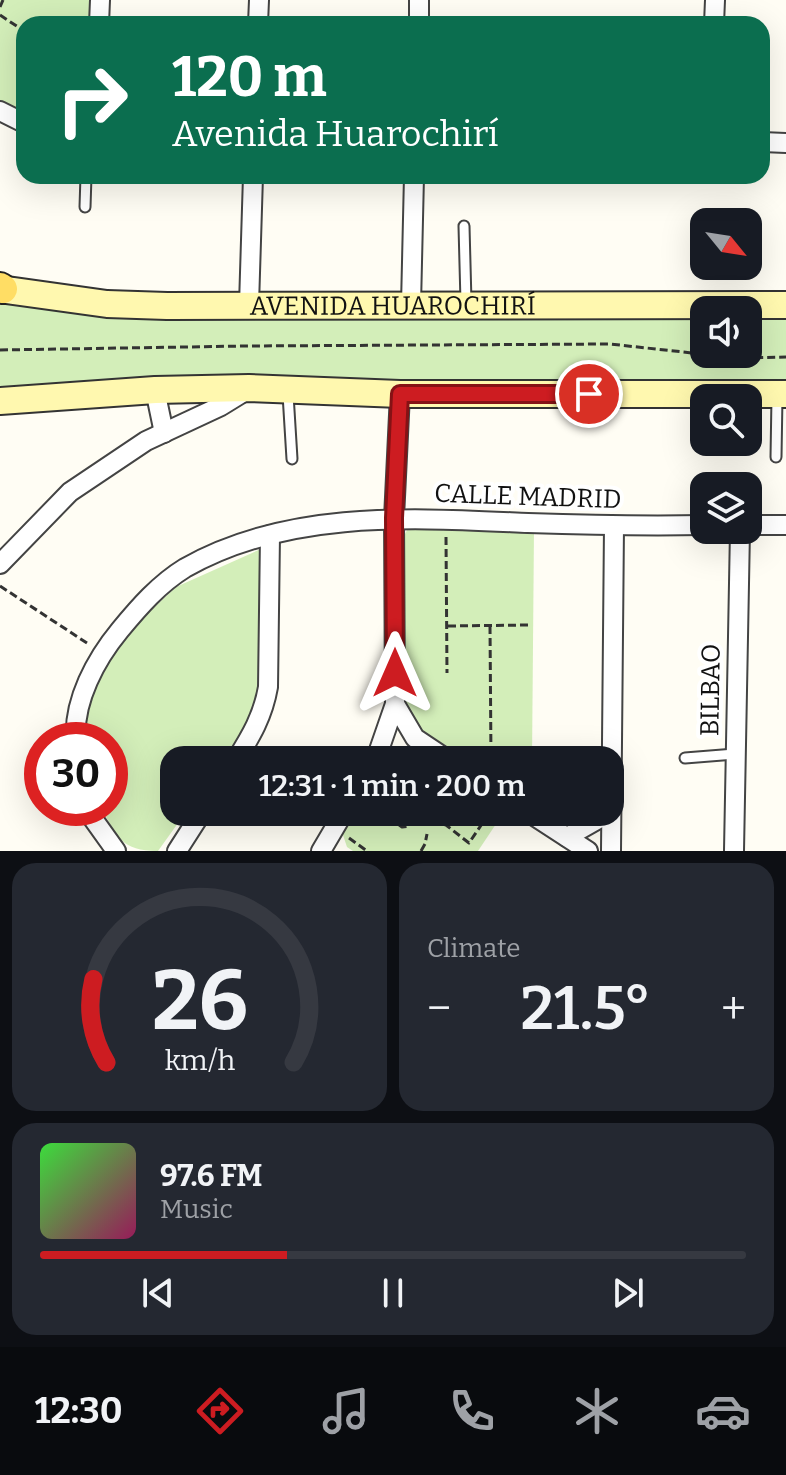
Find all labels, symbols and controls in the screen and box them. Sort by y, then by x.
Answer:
text: 120 m [172,44,327,111]
icon: right [40,48,144,152]
text: Avenida Huarochirí [172,112,499,156]
north arrow [690,208,762,280]
map controls [690,208,762,544]
street label: AVENIDA HUAROCHIRÍ [250,290,536,322]
button: sound [690,296,762,368]
pin [555,360,623,428]
icon: arrive [567,372,611,416]
button: search [690,384,762,456]
button: layers [690,472,762,544]
street label: CALLE MADRID [434,478,622,515]
position arrow [353,631,437,715]
street label: BILBAO [694,644,727,736]
speed limit sign: 30 [24,722,128,826]
text: 12:31 · 1 min · 200 m [259,768,525,804]
text: Climate [427,933,521,964]
text: 26 [152,951,247,1051]
text: 21.5° [521,973,652,1045]
text: − [427,982,451,1035]
text: + [721,982,746,1035]
text: km/h [164,1043,235,1078]
text: 97.6 FM [160,1158,262,1194]
text: Music [160,1194,233,1225]
icon: previous [136,1271,180,1315]
icon: pause [371,1271,415,1315]
icon: next [606,1271,650,1315]
icon: directions [192,1383,248,1439]
icon: music [318,1383,374,1439]
icon: phone [444,1383,500,1439]
icon: climate [569,1383,625,1439]
icon: car [695,1383,751,1439]
text: 12:30 [35,1389,123,1433]

